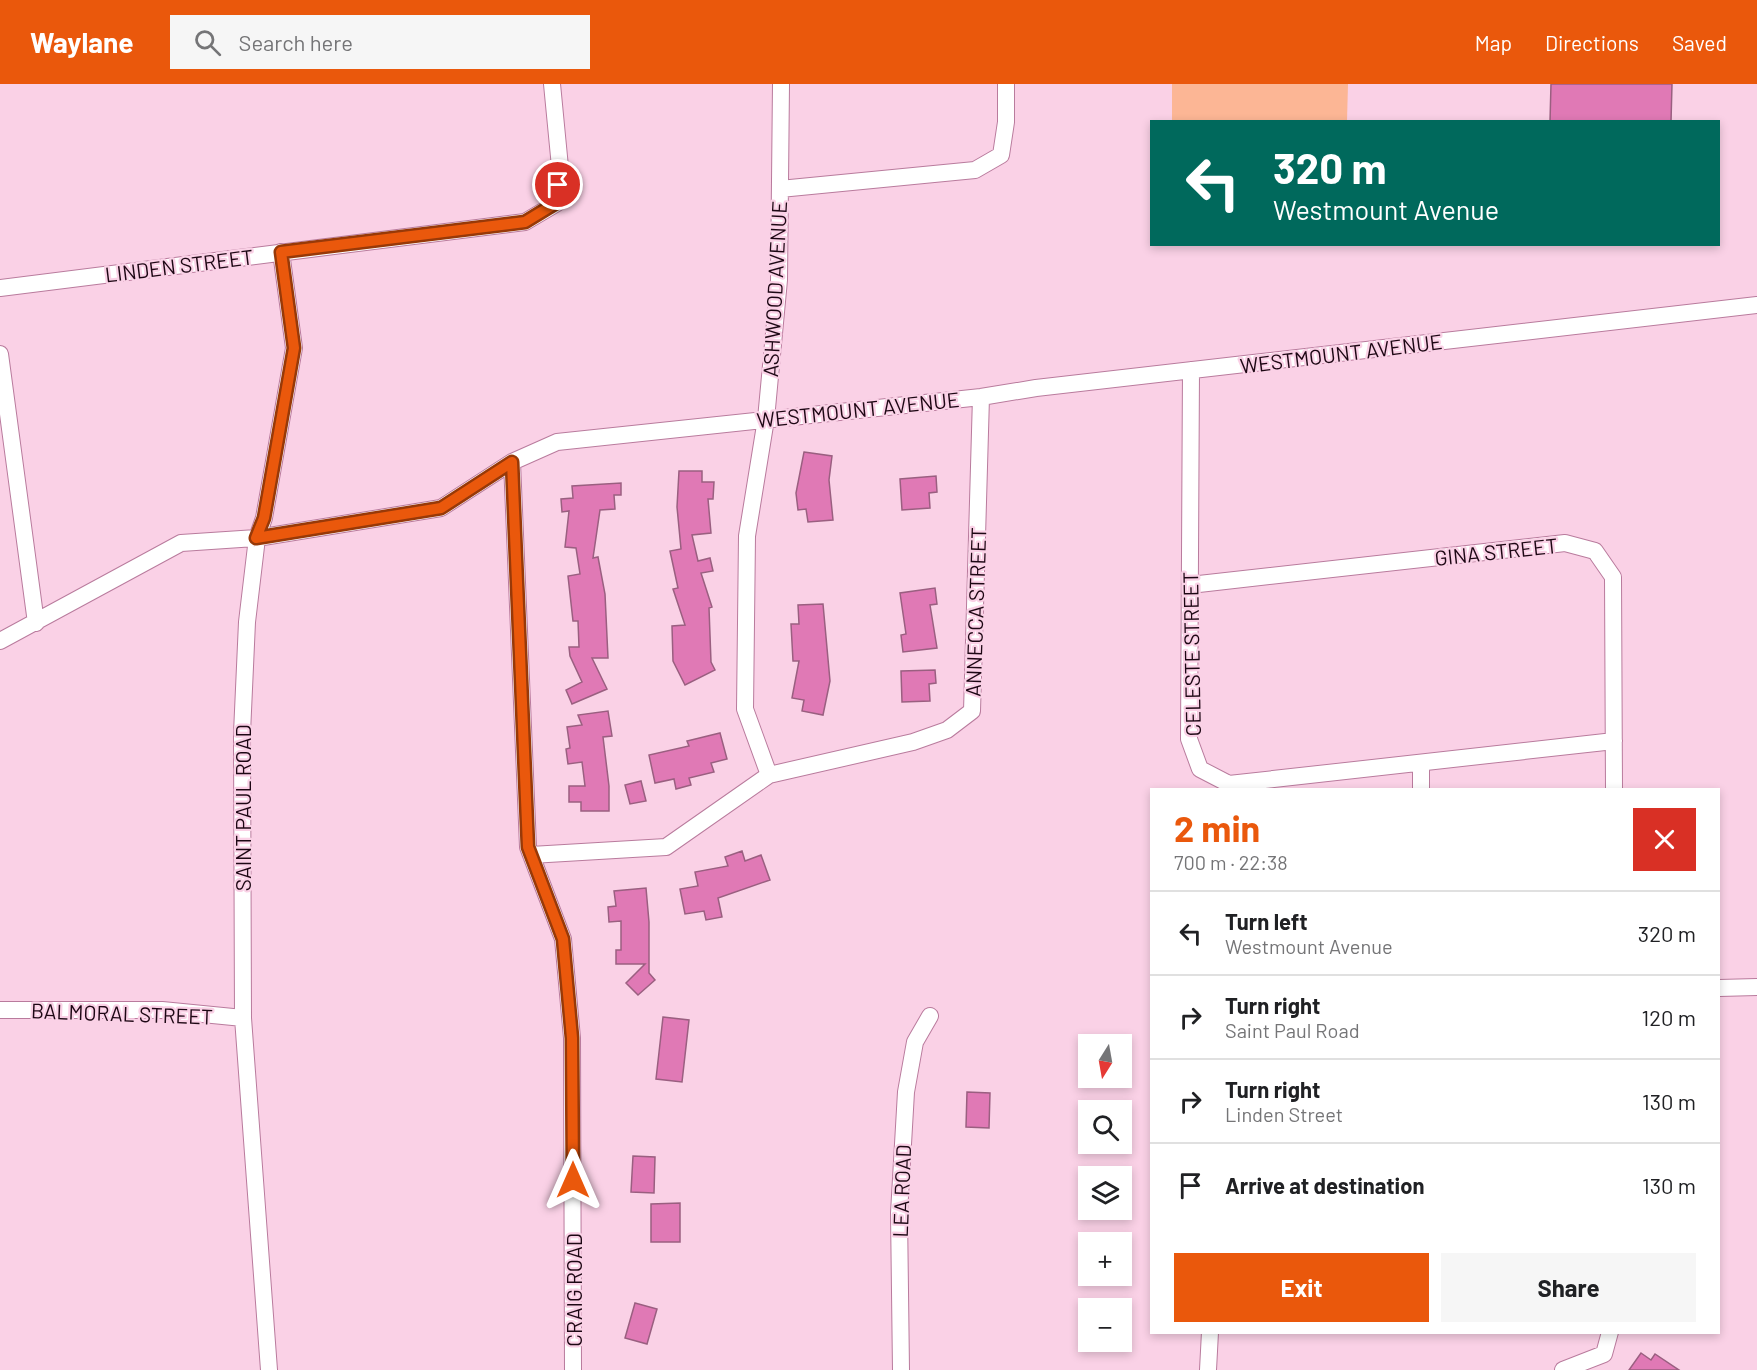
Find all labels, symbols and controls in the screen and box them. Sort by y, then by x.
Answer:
search box [170,15,590,69]
text: Waylane [30,25,134,59]
icon: search [191,26,224,59]
text: Search here [239,29,353,55]
text: Map [1475,30,1512,55]
text: Directions [1545,30,1639,55]
text: Saved [1672,30,1727,55]
text: 320 m [1273,142,1387,192]
icon: left [1174,144,1252,222]
pin [532,159,583,210]
icon: arrive [541,168,574,201]
text: Westmount Avenue [1273,193,1499,225]
street label: ASHWOOD AVENUE [757,200,791,378]
street label: LINDEN STREET [103,243,255,287]
street label: WESTMOUNT AVENUE [1238,328,1444,378]
street label: WESTMOUNT AVENUE [755,386,961,432]
street label: ANNECCA STREET [960,527,990,697]
street label: GINA STREET [1433,532,1559,570]
street label: CELESTE STREET [1177,571,1205,737]
street label: SAINT PAUL ROAD [230,725,255,891]
text: 2 min [1174,806,1260,849]
button: close [1633,808,1696,871]
text: 700 m · 22:38 [1174,850,1288,874]
text: Turn left [1225,908,1308,934]
icon: left [1174,917,1207,950]
text: 320 m [1638,920,1696,946]
text: Westmount Avenue [1225,934,1393,958]
text: Turn right [1225,992,1320,1018]
street label: BALMORAL STREET [31,997,213,1029]
icon: right [1174,1001,1207,1034]
text: 120 m [1641,1004,1696,1030]
text: Saint Paul Road [1225,1018,1360,1042]
north arrow [1078,1034,1132,1088]
map controls [1078,1034,1132,1352]
text: Turn right [1225,1076,1320,1102]
icon: right [1174,1085,1207,1118]
text: 130 m [1642,1088,1696,1114]
button: search [1078,1100,1132,1154]
text: Linden Street [1225,1102,1343,1126]
street label: LEA ROAD [887,1144,915,1238]
position arrow [541,1148,605,1212]
button: layers [1078,1166,1132,1220]
icon: arrive [1174,1169,1207,1202]
text: Arrive at destination [1225,1172,1424,1198]
text: 130 m [1642,1172,1696,1198]
button: + [1078,1232,1132,1286]
street label: CRAIG ROAD [561,1233,586,1347]
button: Exit [1174,1253,1429,1322]
button: Share [1441,1253,1696,1322]
button: − [1078,1298,1132,1352]

